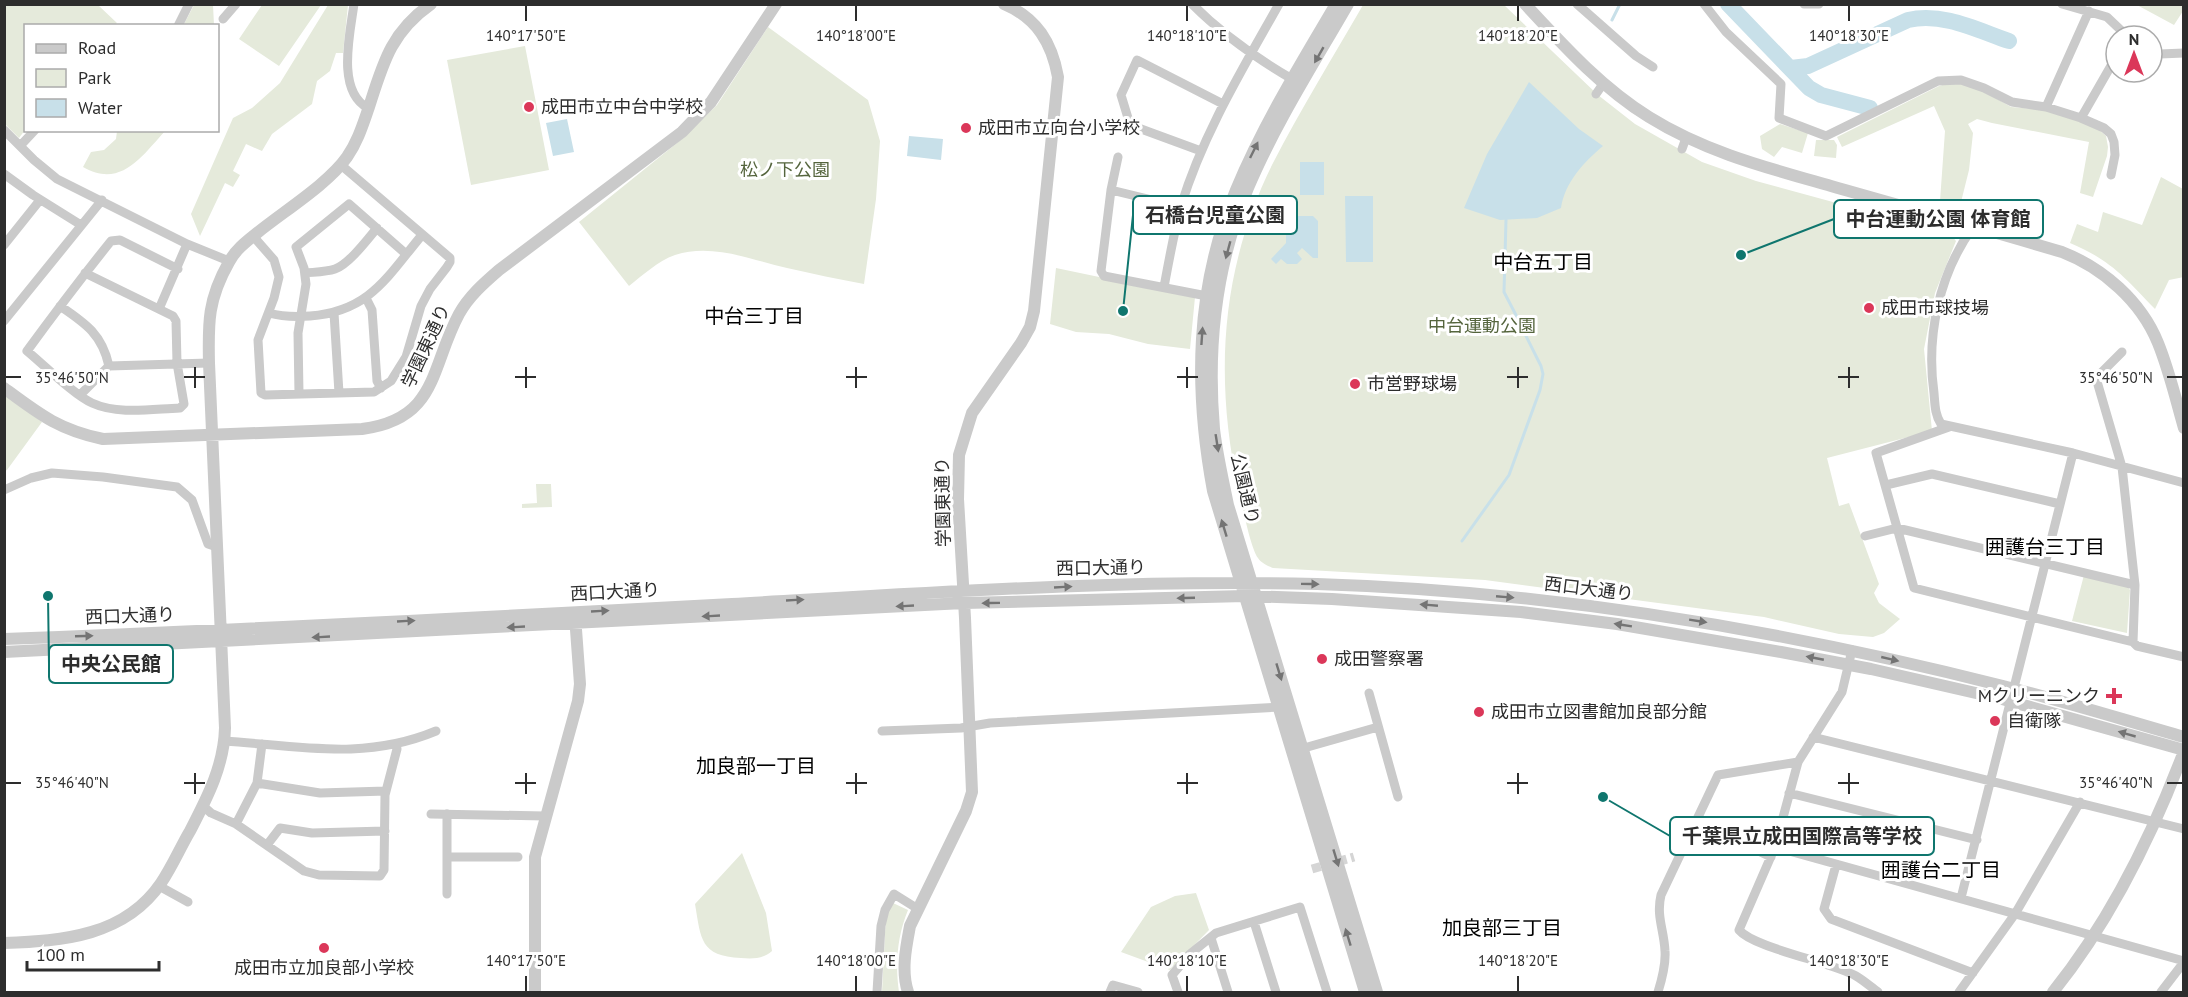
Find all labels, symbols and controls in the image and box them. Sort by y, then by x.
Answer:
legend [24,24,219,132]
north arrow [2104,24,2164,84]
text: 140°17'50"E [486,26,566,45]
text: 140°18'00"E [816,26,896,45]
text: 140°18'10"E [1147,26,1227,45]
text: 140°18'20"E [1478,26,1558,45]
text: 140°18'30"E [1809,26,1889,45]
text: N [2129,29,2139,49]
text: Road [78,36,116,59]
one-way arrow [1314,47,1324,64]
text: Park [78,66,111,89]
place label: 成田市立中台中学校 [541,95,703,118]
text: Water [78,96,122,119]
marker: 成田市立中台中学校 [522,100,536,114]
place label: 成田市立向台小学校 [978,116,1140,139]
marker: 成田市立向台小学校 [959,121,973,135]
one-way arrow [1250,141,1259,158]
park label: 松ノ下公園 [740,158,830,181]
callout: 石橋台児童公園 [1133,196,1297,234]
callout: 中台運動公園 体育館 [1834,200,2043,238]
text: 石橋台児童公園 [1145,202,1285,228]
text: 中台運動公園 体育館 [1845,206,2031,232]
one-way arrow [1222,241,1232,259]
district label: 中台五丁目 [1493,249,1593,275]
place label: 成田市球技場 [1881,296,1989,319]
street label: 学園東通り [396,300,455,391]
marker: 成田市球技場 [1862,301,1876,315]
district label: 中台三丁目 [704,303,804,329]
park label: 中台運動公園 [1428,314,1536,337]
one-way arrow [1197,326,1206,345]
text: 35°46'50"N [35,368,109,387]
text: 35°46'50"N [2079,368,2153,387]
place label: 市営野球場 [1367,372,1457,395]
marker: 市営野球場 [1348,377,1362,391]
one-way arrow [1212,434,1221,453]
street label: 公園通り [1226,451,1265,527]
street label: 学園東通り [930,457,955,547]
one-way arrow [1219,519,1228,537]
district label: 囲護台三丁目 [1985,534,2105,560]
street label: 西口大通り [1056,555,1146,580]
street label: 西口大通り [1543,572,1635,605]
street label: 西口大通り [569,578,661,605]
one-way arrow [1301,579,1320,589]
one-way arrow [1054,582,1073,591]
one-way arrow [1496,592,1515,602]
one-way arrow [1177,593,1196,602]
one-way arrow [785,596,804,605]
one-way arrow [982,598,1001,608]
one-way arrow [1420,600,1439,610]
street label: 西口大通り [85,602,175,629]
one-way arrow [896,602,915,611]
one-way arrow [591,606,610,615]
one-way arrow [701,612,720,621]
one-way arrow [396,617,415,626]
one-way arrow [1689,617,1708,626]
one-way arrow [1614,620,1633,629]
one-way arrow [507,622,526,631]
one-way arrow [74,631,93,641]
one-way arrow [312,632,331,641]
callout: 中央公民館 [49,645,173,683]
place label: 成田警察署 [1334,647,1424,670]
text: 中央公民館 [61,651,161,677]
marker: 成田警察署 [1315,652,1329,666]
one-way arrow [1806,653,1825,662]
one-way arrow [1880,655,1899,665]
one-way arrow [1275,663,1284,681]
place label: Mクリーニンク [1978,684,2100,707]
marker: Mクリーニンク [2105,687,2123,705]
place label: 成田市立図書館加良部分館 [1491,700,1707,723]
marker: 成田市立図書館加良部分館 [1472,705,1486,719]
place label: 自衛隊 [2007,709,2061,732]
marker: 自衛隊 [1988,714,2002,728]
one-way arrow [2118,729,2136,738]
district label: 加良部一丁目 [696,753,816,779]
text: 35°46'40"N [35,773,109,792]
text: 35°46'40"N [2079,773,2153,792]
callout: 千葉県立成田国際高等学校 [1670,817,1934,855]
text: 千葉県立成田国際高等学校 [1682,823,1922,849]
one-way arrow [1332,849,1341,867]
district label: 囲護台二丁目 [1881,857,2001,883]
district label: 加良部三丁目 [1442,915,1562,941]
one-way arrow [1343,927,1352,945]
scale bar [27,934,159,972]
marker: 成田市立加良部小学校 [317,941,331,955]
text: 100 m [36,943,85,966]
text: 140°17'50"E [486,951,566,970]
text: 140°18'00"E [816,951,896,970]
text: 140°18'10"E [1147,951,1227,970]
text: 140°18'20"E [1478,951,1558,970]
text: 140°18'30"E [1809,951,1889,970]
place label: 成田市立加良部小学校 [234,956,414,979]

